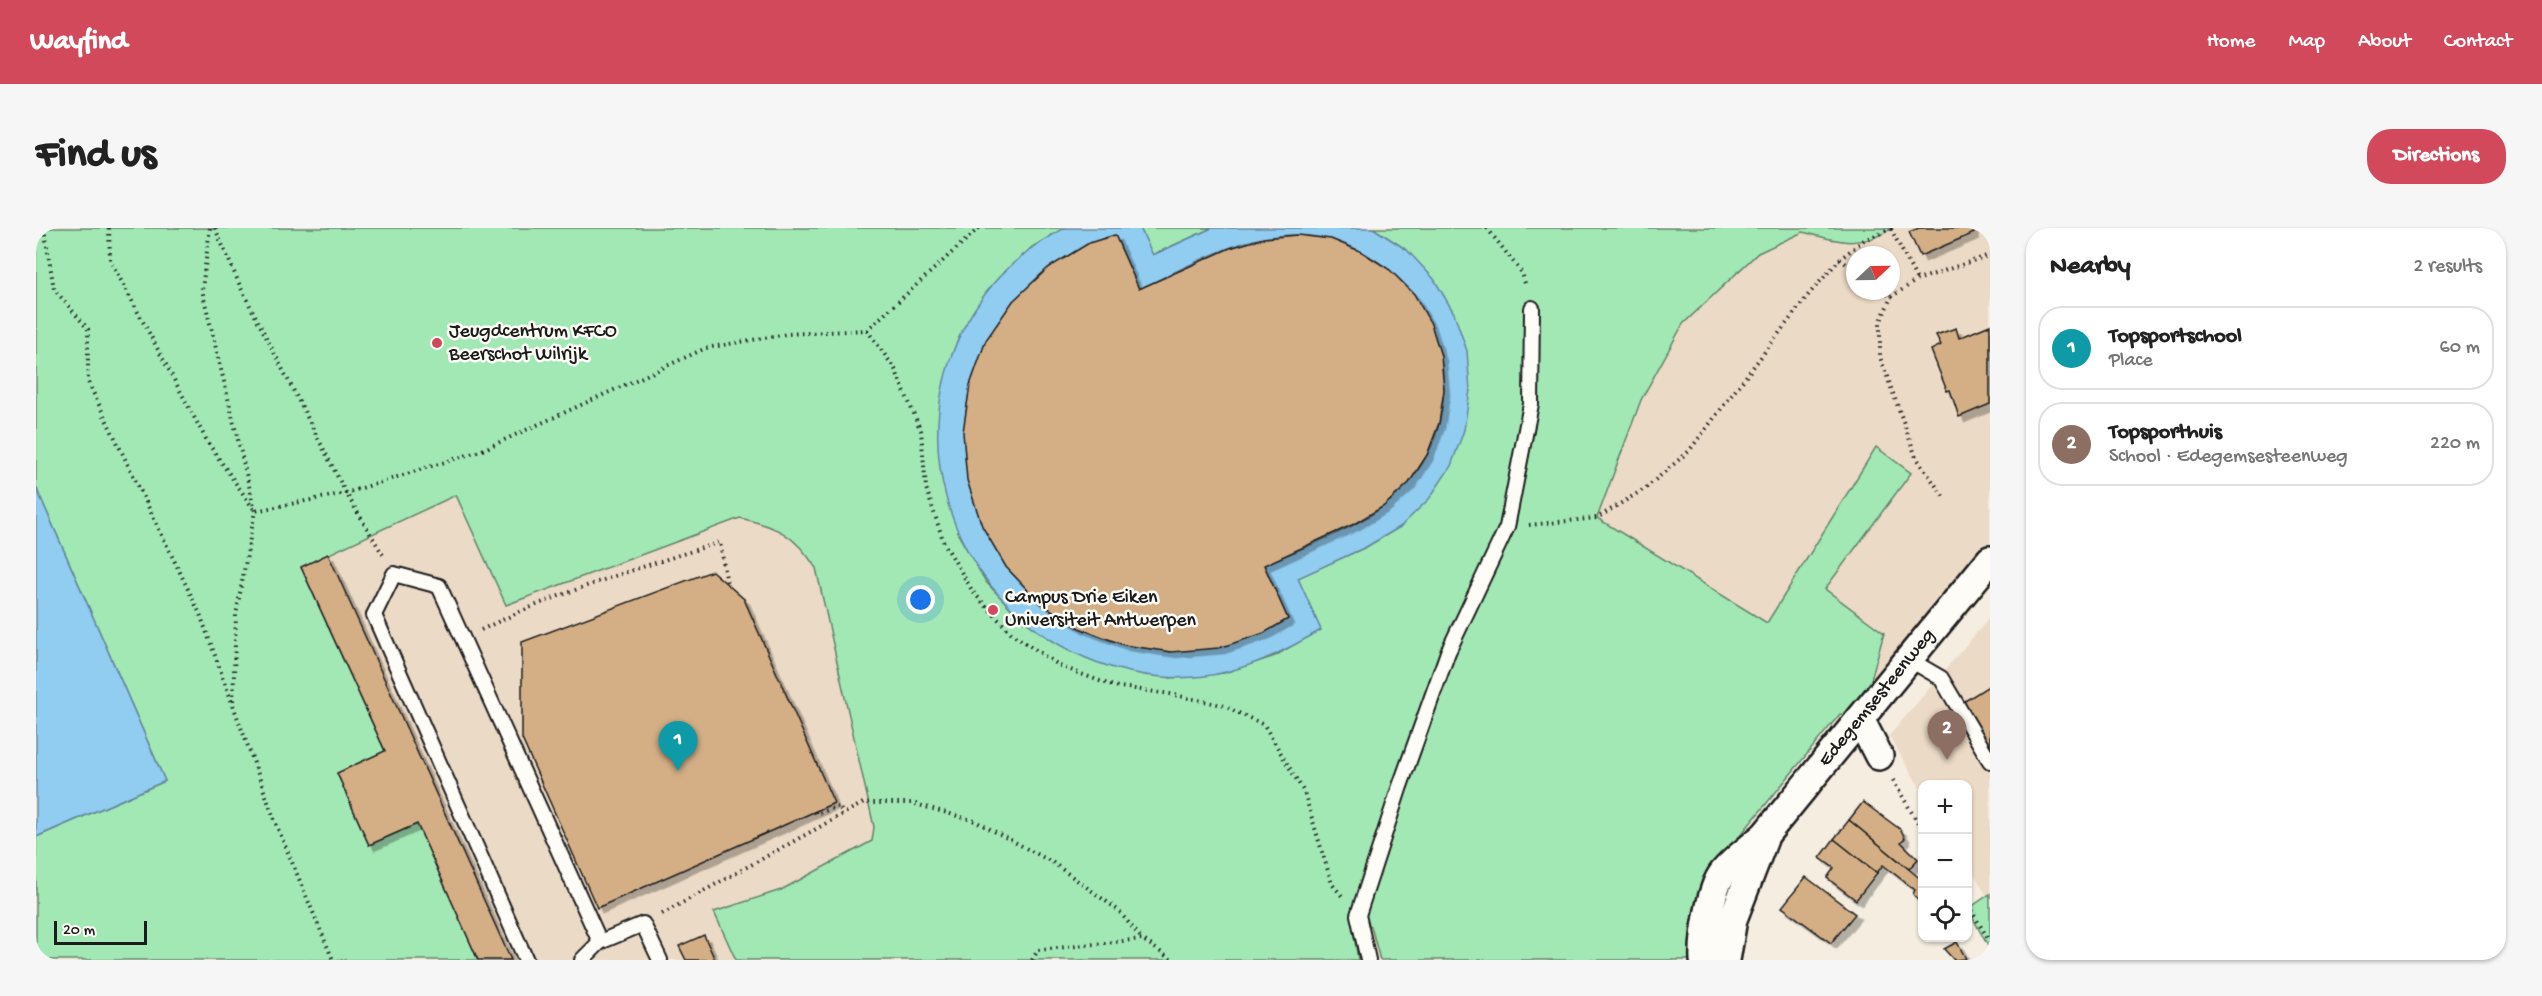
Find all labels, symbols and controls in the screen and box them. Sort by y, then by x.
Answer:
text: Wayfind [30,26,127,59]
text: Home [2207,30,2255,55]
text: Map [2288,30,2325,55]
text: About [2358,30,2411,55]
text: Contact [2444,30,2512,55]
button: Directions [2367,129,2506,184]
text: Find us [36,132,156,181]
north arrow [1846,246,1900,300]
text: Nearby [2050,252,2131,283]
text: 2 results [2413,256,2482,279]
place label: Jeugdcentrum KFCO Beerschot Wilrijk [448,321,617,367]
text: Topsportschool [2109,324,2242,350]
marker: Jeugdcentrum KFCO Beerschot Wilrijk [430,336,444,350]
text: 1 [2067,337,2076,360]
text: 60 m [2440,337,2480,360]
text: Place [2109,350,2153,373]
text: Topsporthuis [2109,420,2222,446]
text: 2 [2067,433,2076,456]
text: 220 m [2430,433,2480,456]
text: School · Edegemsesteenweg [2109,446,2348,469]
your location [906,585,935,614]
place label: Campus Drie Eiken Universiteit Antwerpen [1005,587,1197,633]
marker: Campus Drie Eiken Universiteit Antwerpen [986,603,1000,617]
street label: Edegemsesteenweg [1814,624,1940,771]
pin: 2 [1928,710,1966,760]
pin: 1 [658,722,698,771]
map controls [1918,780,1972,942]
button: + [1918,780,1972,834]
button: − [1918,834,1972,888]
button: locate [1918,888,1972,942]
scale bar [54,918,147,946]
text: 20 m [63,922,95,941]

